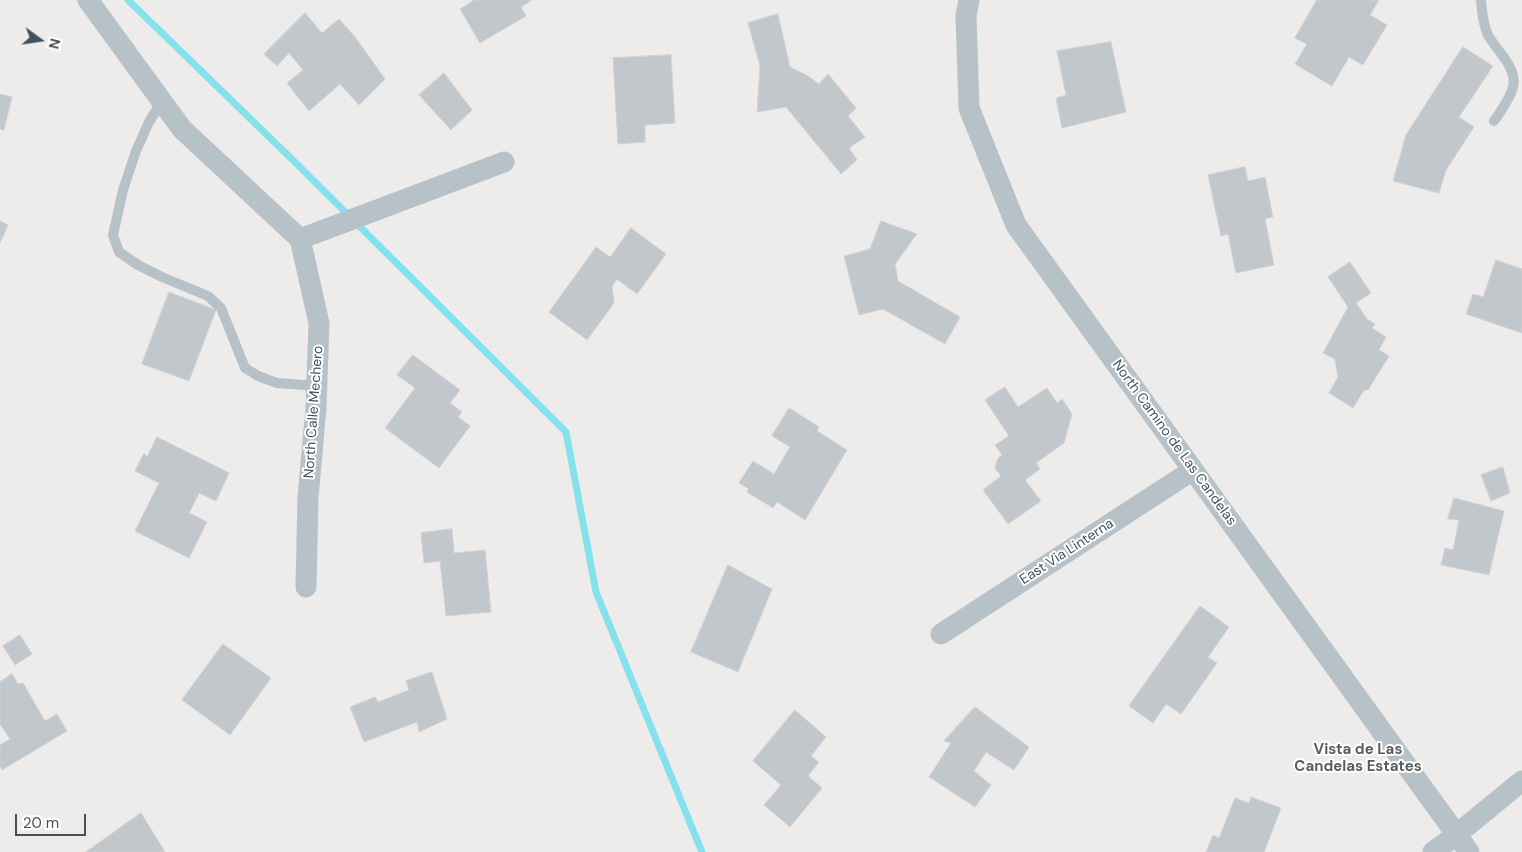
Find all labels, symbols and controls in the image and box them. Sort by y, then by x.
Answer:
north arrow [15,15,65,65]
text: N [45,36,65,51]
street label: North Calle Mechero [301,345,327,479]
street label: North Camino de Las Candelas [1108,357,1240,529]
street label: East Via Linterna [1017,515,1117,589]
district label: Vista de Las Candelas Estates [1294,741,1422,776]
scale bar [18,804,89,836]
text: 20 m [23,813,59,833]

